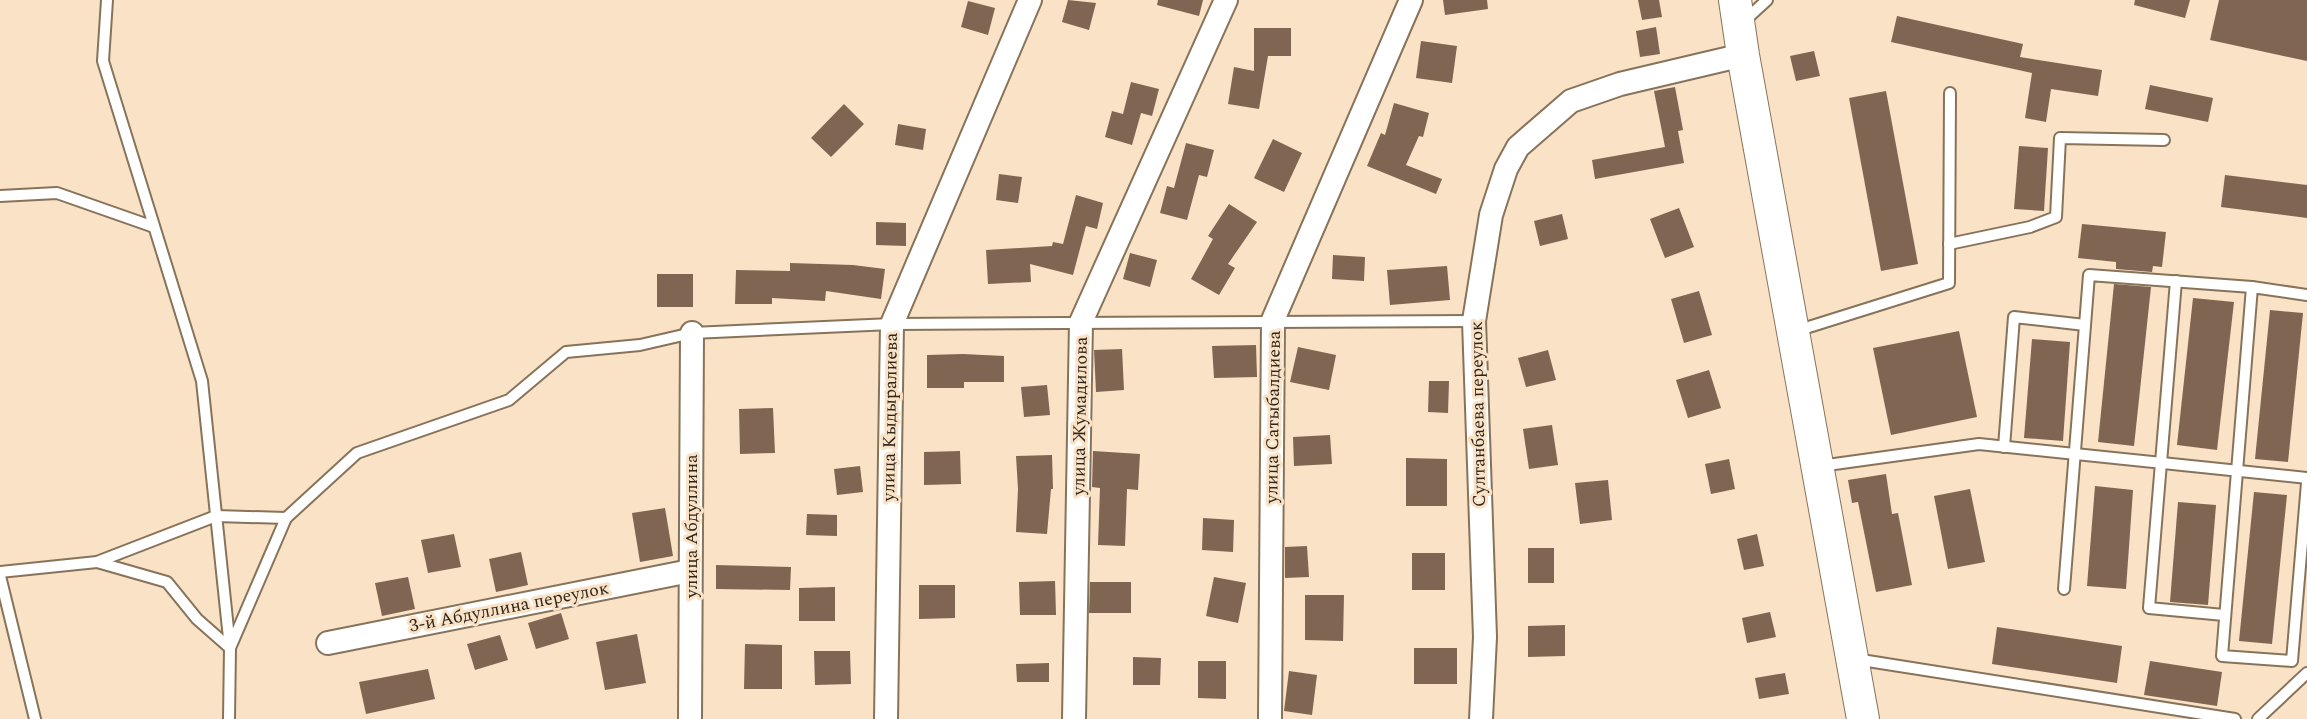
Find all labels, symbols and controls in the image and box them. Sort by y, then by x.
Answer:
street label: Султанбаева переулок [1463,321,1493,507]
street label: улица Сатыбалдиева [1258,330,1288,505]
street label: улица Кыдыралиева [875,332,905,503]
street label: улица Жумадилова [1065,336,1095,497]
street label: улица Абдуллина [678,454,705,599]
street label: 3-й Абдуллина переулок [407,574,611,640]

